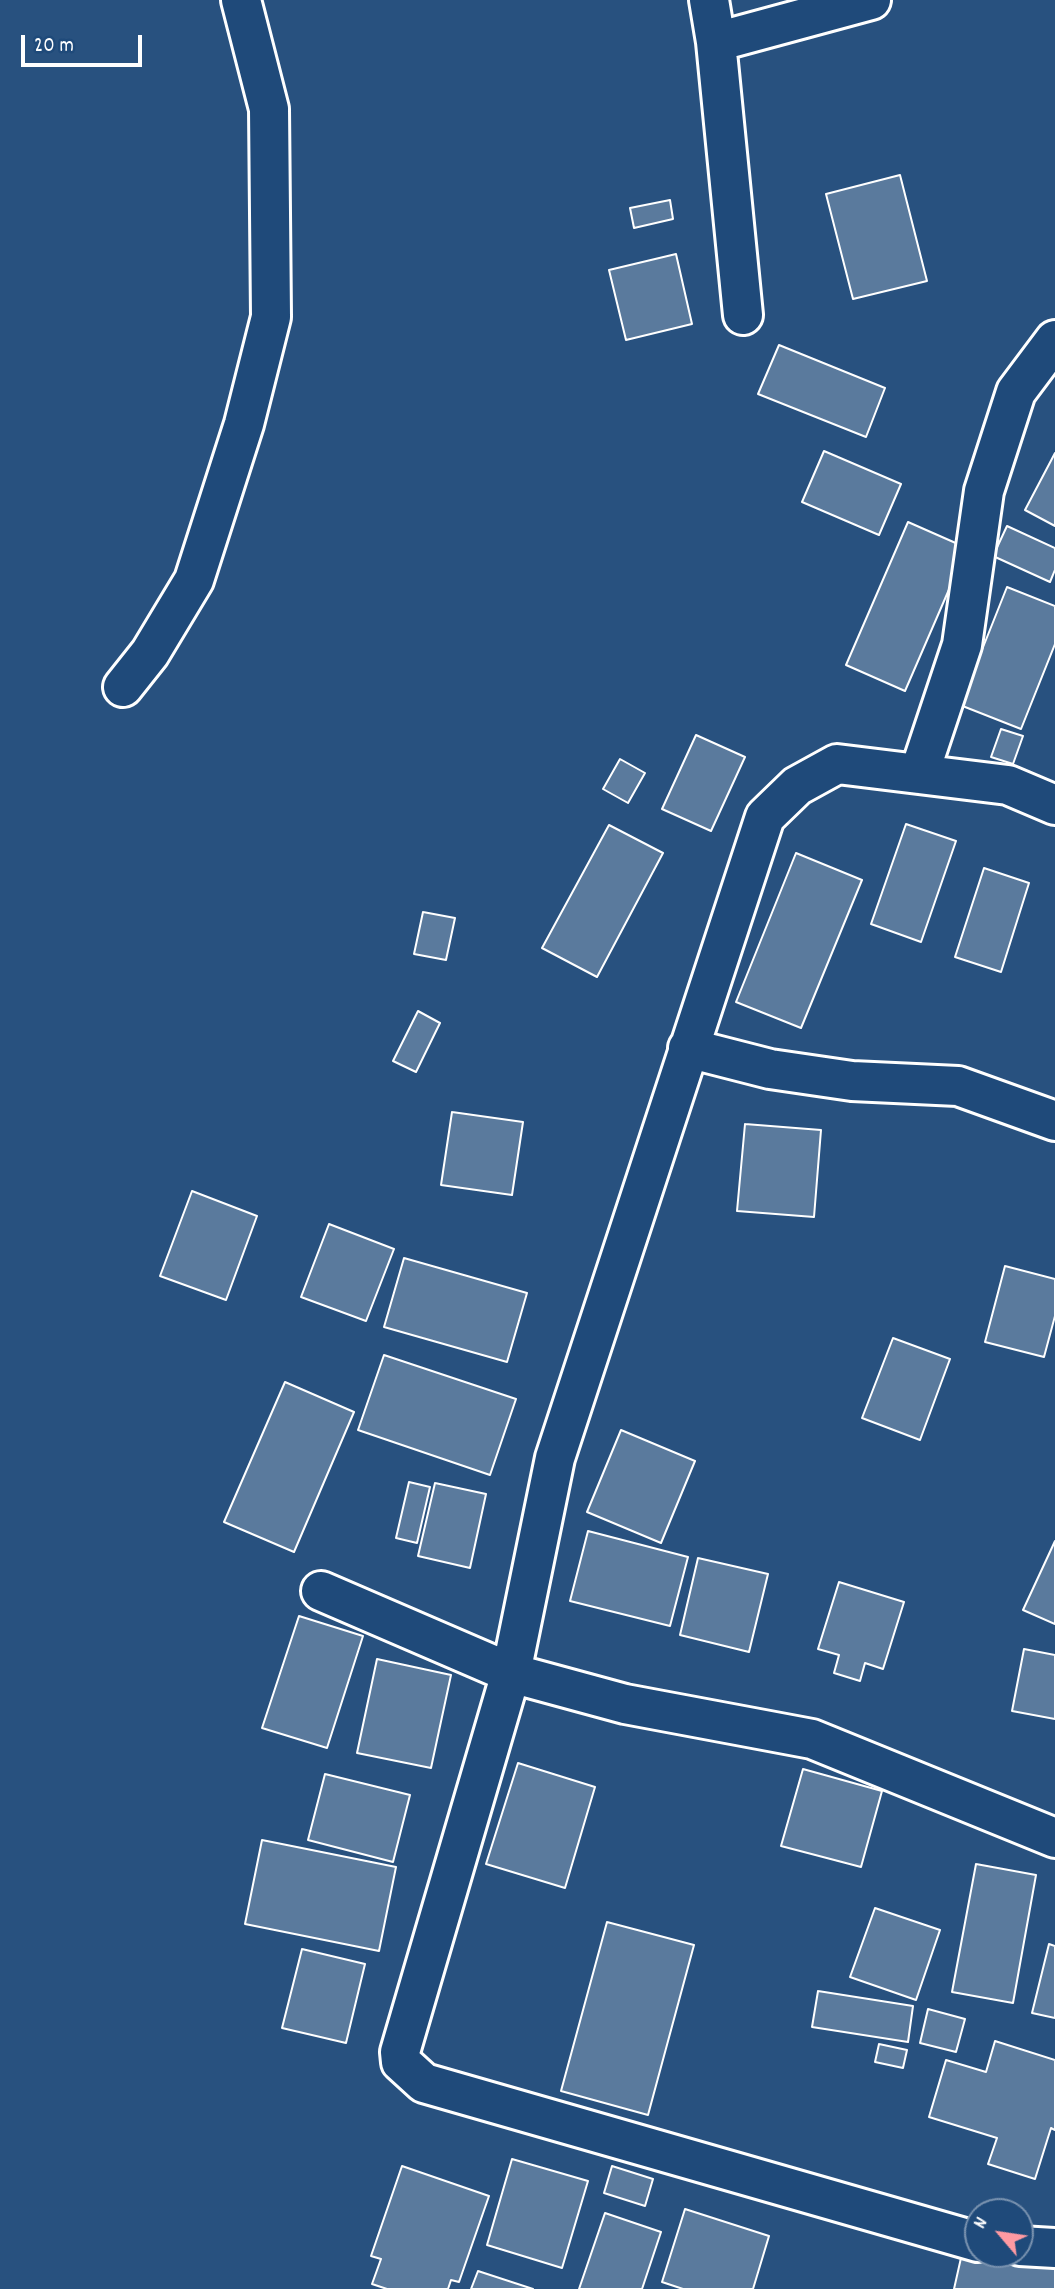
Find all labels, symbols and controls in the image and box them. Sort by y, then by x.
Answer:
scale bar [24,21,145,65]
text: 20 m [34,32,74,62]
north arrow [964,2198,1034,2268]
text: N [968,2213,996,2234]

